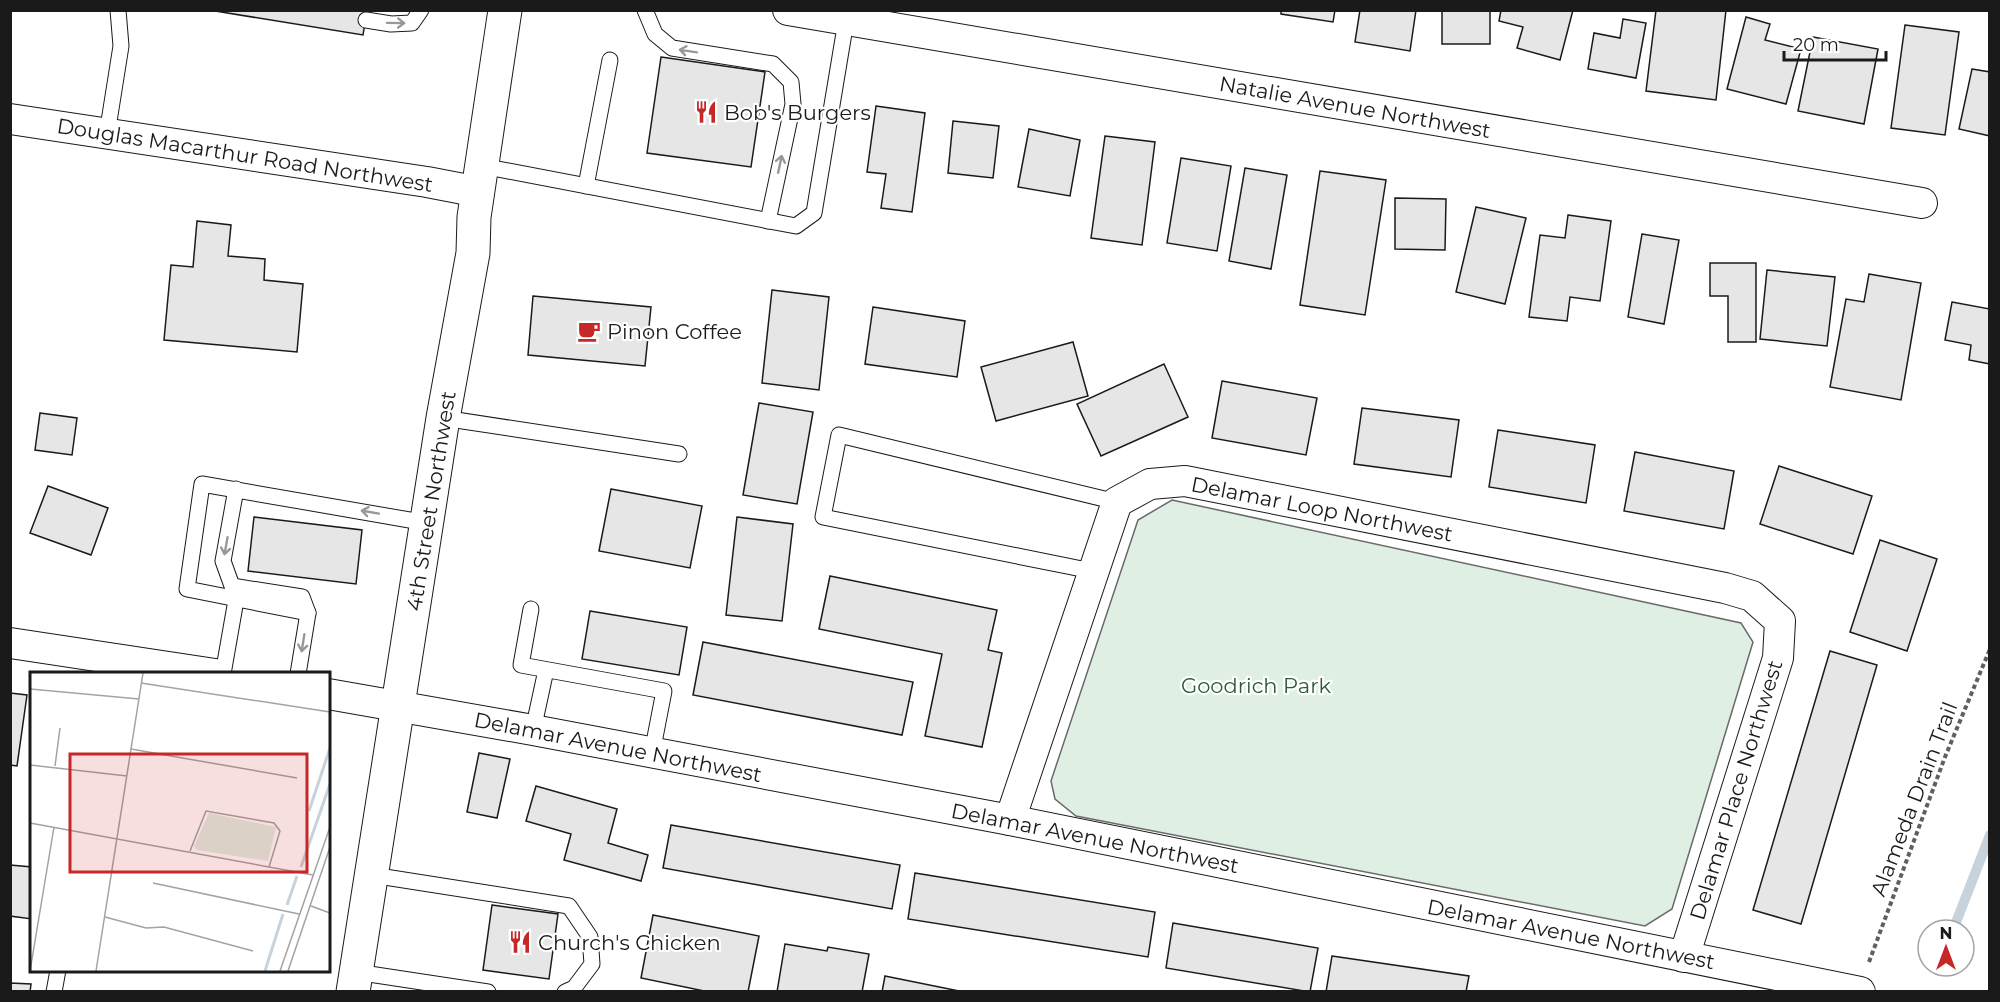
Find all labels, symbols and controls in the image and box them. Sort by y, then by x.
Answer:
one-way arrow [386,17,406,29]
scale bar [1784,24,1886,62]
text: 20 m [1793,34,1839,56]
one-way arrow [679,45,699,56]
street label: Natalie Avenue Northwest [1217,71,1493,143]
restaurant icon: Bob's Burgers [693,99,719,125]
place label: Bob's Burgers [724,100,871,125]
street label: Douglas Macarthur Road Northwest [55,113,435,197]
one-way arrow [775,155,787,174]
cafe icon: Pinon Coffee [576,318,602,344]
place label: Pinon Coffee [607,319,742,344]
street label: 4th Street Northwest [401,389,461,613]
street label: Delamar Loop Northwest [1189,471,1455,547]
one-way arrow [361,506,380,517]
one-way arrow [220,536,231,556]
one-way arrow [298,633,309,652]
street label: Delamar Place Northwest [1684,657,1788,923]
inset map [30,672,330,972]
park label: Goodrich Park [1181,673,1331,698]
street label: Alameda Drain Trail [1865,698,1963,900]
street label: Delamar Avenue Northwest [472,707,764,787]
street label: Delamar Avenue Northwest [949,798,1241,878]
street label: Delamar Avenue Northwest [1425,894,1717,974]
north arrow [1916,918,1976,978]
text: N [1940,924,1952,943]
restaurant icon: Church's Chicken [507,929,533,955]
place label: Church's Chicken [538,930,721,955]

